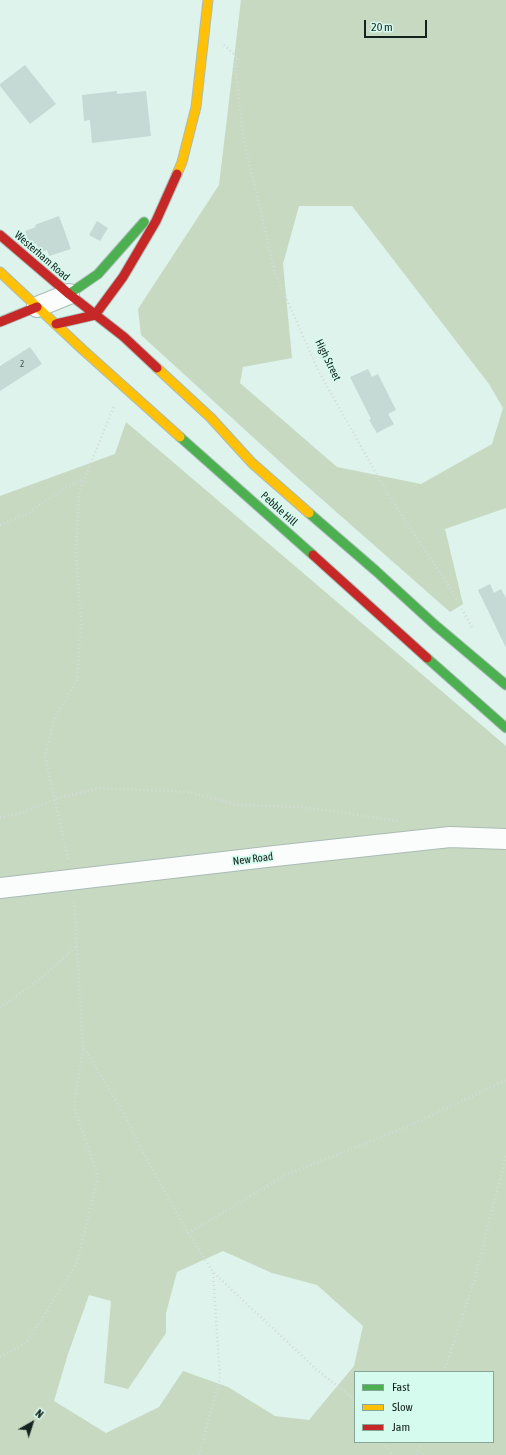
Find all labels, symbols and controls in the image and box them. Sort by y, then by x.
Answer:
scale bar [366,12,429,38]
text: 20 m [371,20,393,34]
street label: Westerham Road [12,228,72,284]
street label: High Street [312,337,344,383]
house number: 2 [20,359,24,369]
street label: Pebble Hill [258,489,300,529]
street label: New Road [232,850,274,868]
legend [354,1371,494,1443]
text: Fast [392,1380,410,1394]
text: Slow [392,1400,413,1414]
north arrow [12,1403,52,1443]
text: N [33,1407,46,1420]
text: Jam [392,1420,410,1434]

